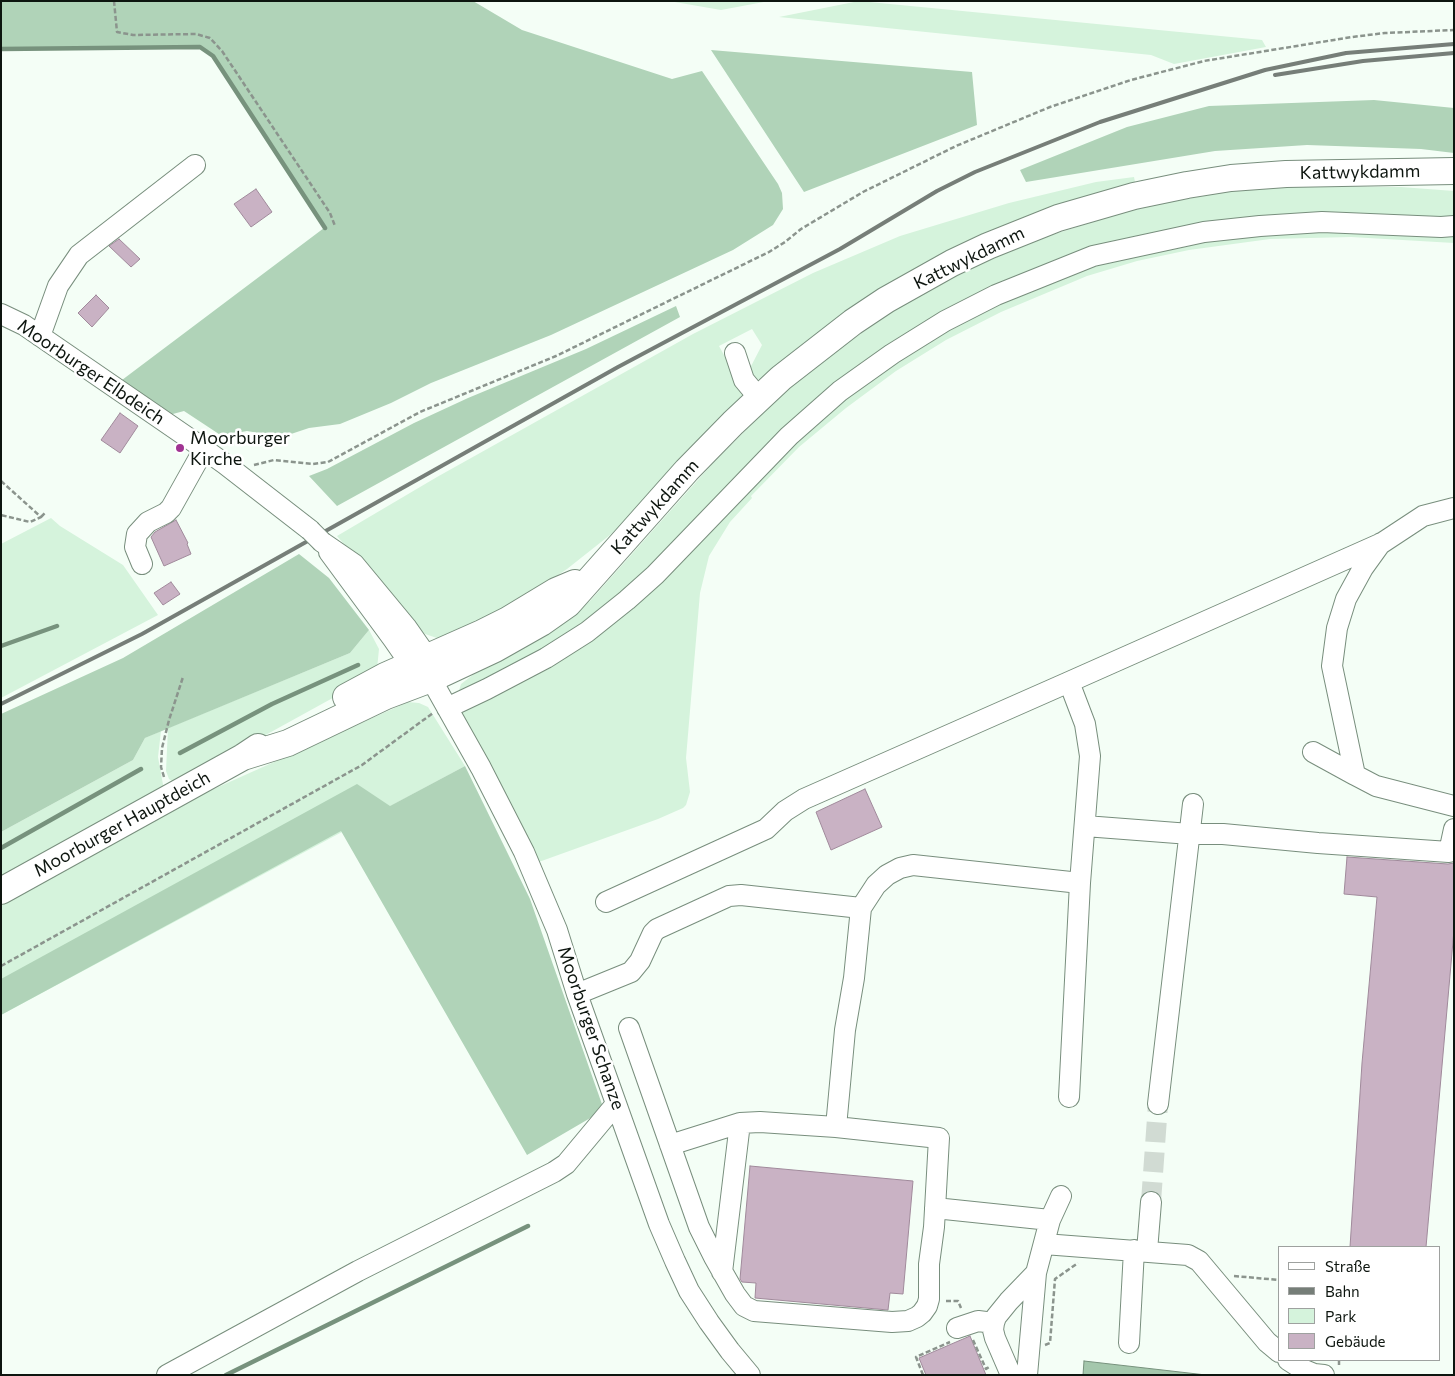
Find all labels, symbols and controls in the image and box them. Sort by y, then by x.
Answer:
street label: Kattwykdamm [1300,160,1420,184]
street label: Kattwykdamm [910,222,1028,294]
street label: Moorburger Elbdeich [13,315,169,429]
place label: Moorburger Kirche [190,427,290,469]
marker: Moorburger Kirche [174,442,186,454]
street label: Kattwykdamm [607,455,703,559]
street label: Moorburger Hauptdeich [30,767,214,881]
street label: Moorburger Schanze [553,943,629,1113]
legend [1278,1246,1440,1361]
text: Straße [1325,1257,1371,1275]
text: Bahn [1325,1282,1360,1300]
text: Park [1325,1307,1356,1325]
text: Gebäude [1325,1332,1386,1350]

